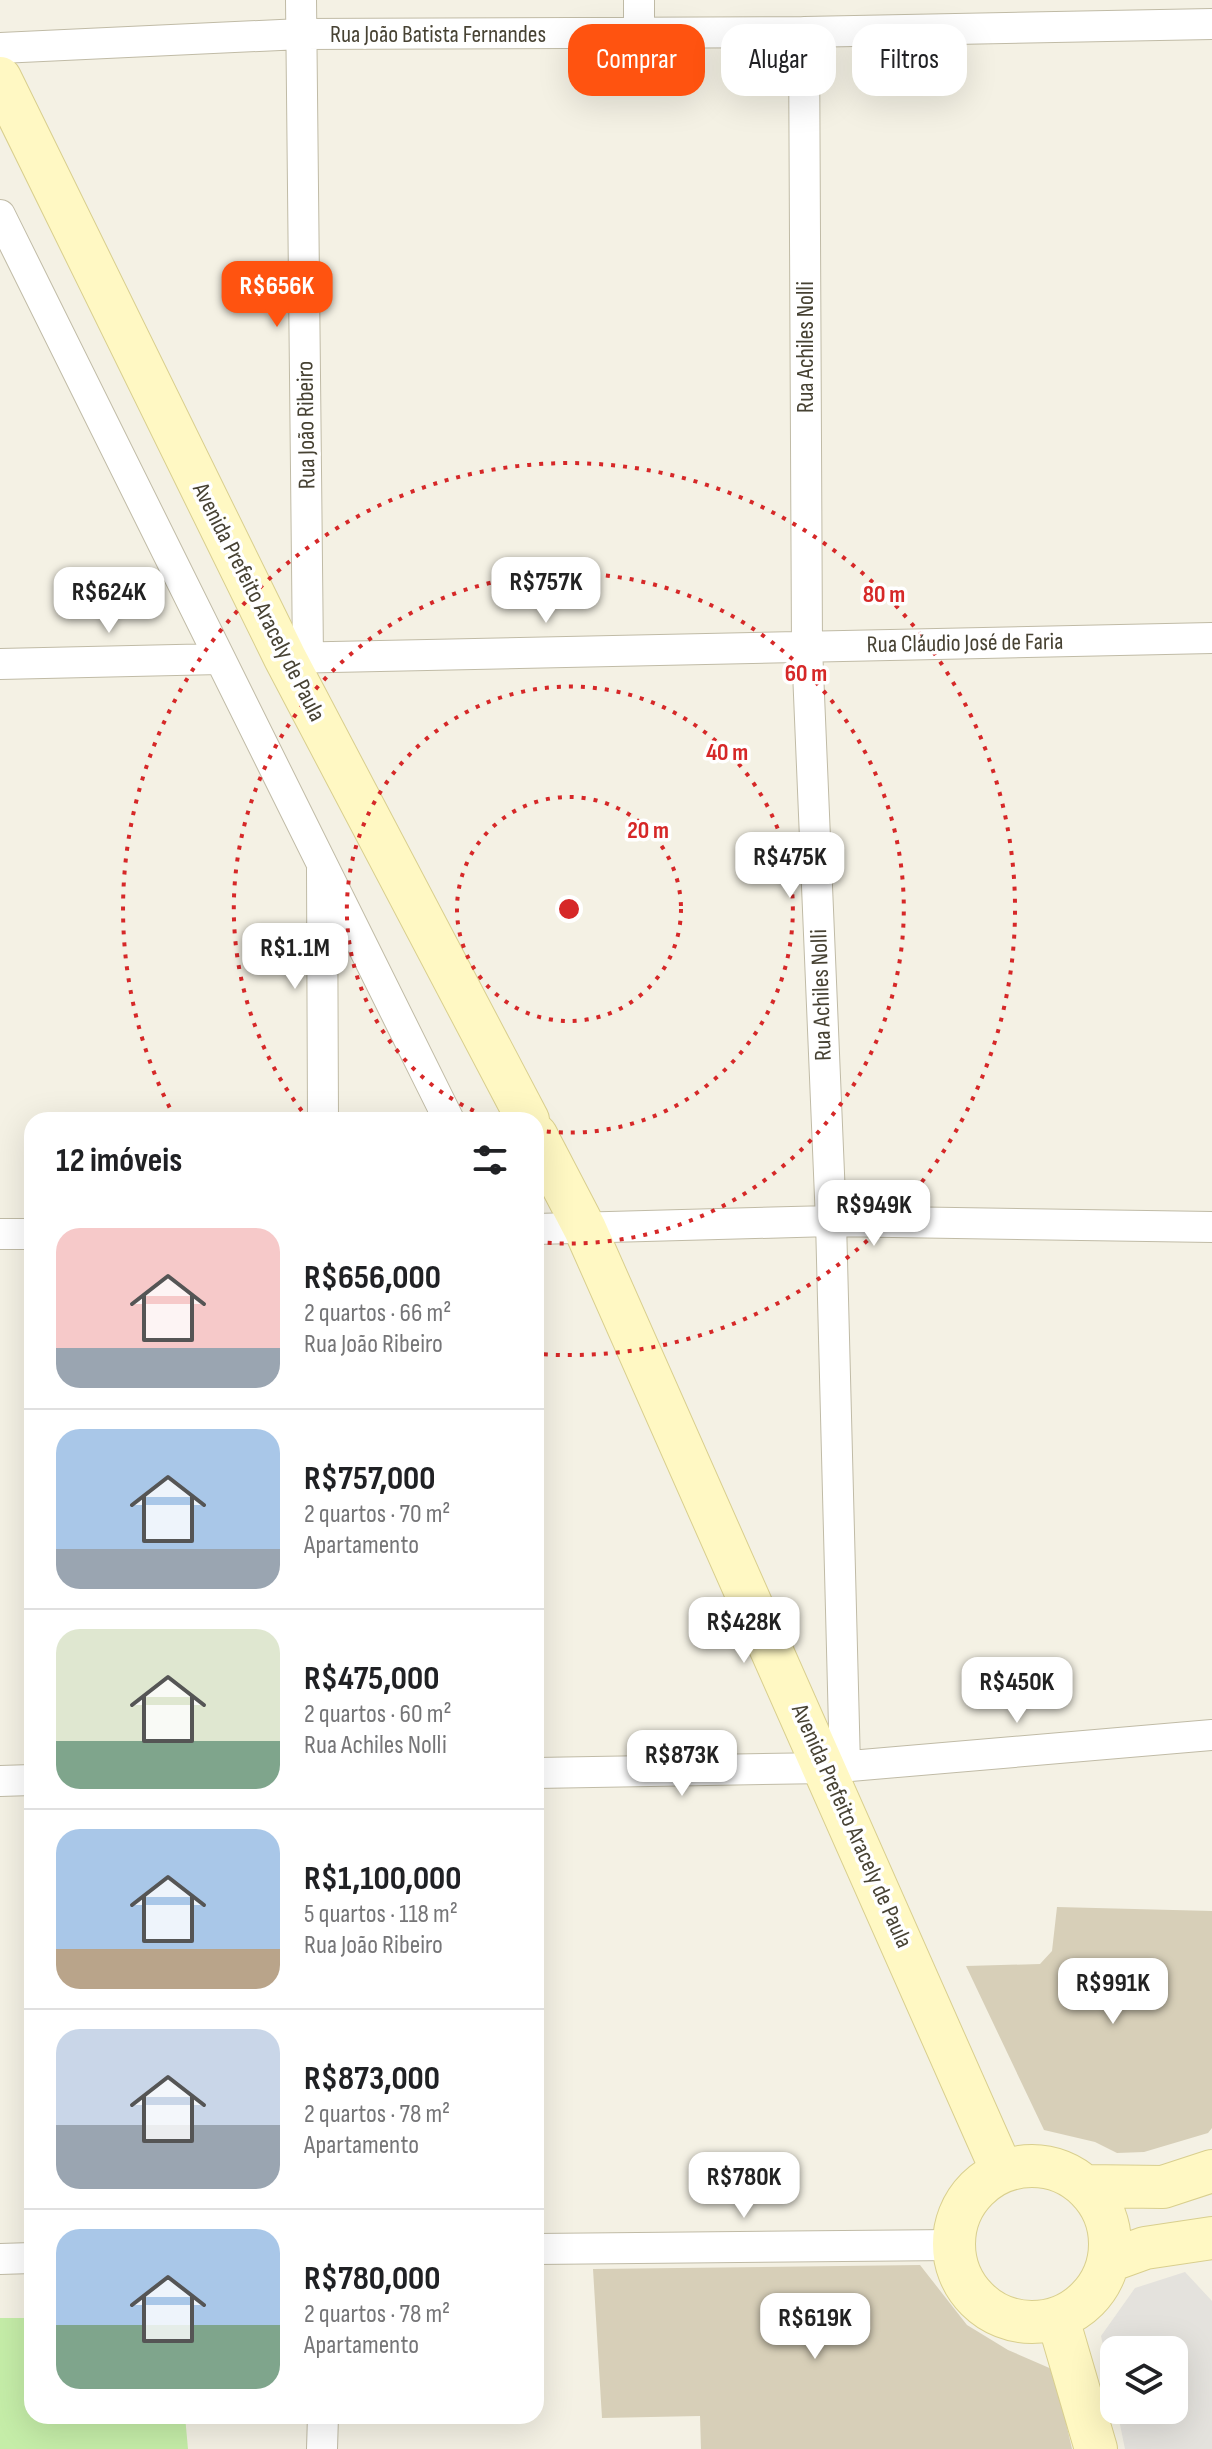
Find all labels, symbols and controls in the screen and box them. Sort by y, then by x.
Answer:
street label: Rua João Batista Fernandes [330,20,546,49]
chip: Comprar [568,24,705,96]
chip: Alugar [721,24,836,96]
chip: Filtros [852,24,967,96]
pin: R$656K [212,261,342,329]
text: R$656K [240,271,314,302]
street label: Rua Achiles Nolli [791,281,820,413]
street label: Rua João Ribeiro [290,361,322,489]
street label: Avenida Prefeito Aracely de Paula [186,477,332,726]
pin: R$757K [481,557,611,625]
pin: R$624K [44,567,174,635]
text: R$757K [509,567,583,598]
text: R$624K [72,577,146,608]
text: 80 m [863,580,905,609]
street label: Rua Cláudio José de Faria [866,627,1064,659]
text: 60 m [785,659,827,688]
text: 40 m [706,738,748,767]
text: 20 m [627,816,669,845]
pin: R$475K [725,832,855,900]
text: R$475K [753,842,827,873]
centre of rings [555,895,583,923]
pin: R$1.1M [230,923,360,991]
street label: Rua Achiles Nolli [804,929,838,1061]
text: R$1.1M [260,933,330,964]
icon: filters [468,1138,512,1182]
text: 12 imóveis [56,1140,182,1181]
pin: R$949K [809,1180,939,1248]
text: R$949K [836,1190,912,1221]
text: R$656,000 [304,1257,441,1298]
icon: home [120,1260,216,1356]
text: 2 quartos · 66 m² [304,1298,451,1329]
text: Rua João Ribeiro [304,1329,443,1360]
text: R$757,000 [304,1458,436,1499]
icon: home [120,1461,216,1557]
text: 2 quartos · 70 m² [304,1499,450,1530]
text: Apartamento [304,1530,419,1561]
pin: R$428K [679,1597,809,1665]
text: R$428K [707,1607,781,1638]
pin: R$450K [952,1657,1082,1725]
text: R$475,000 [304,1658,439,1699]
icon: home [120,1661,216,1757]
text: R$450K [980,1667,1054,1698]
text: 2 quartos · 60 m² [304,1699,452,1730]
street label: Avenida Prefeito Aracely de Paula [785,1699,919,1952]
text: Rua Achiles Nolli [304,1730,447,1761]
pin: R$873K [617,1730,747,1798]
text: R$873K [645,1740,719,1771]
text: R$1,100,000 [304,1858,461,1899]
icon: home [120,1861,216,1957]
text: 5 quartos · 118 m² [304,1899,458,1930]
text: Rua João Ribeiro [304,1930,443,1961]
pin: R$991K [1048,1958,1178,2026]
text: R$991K [1076,1968,1150,1999]
text: R$873,000 [304,2058,440,2099]
icon: home [120,2061,216,2157]
text: 2 quartos · 78 m² [304,2099,450,2130]
text: Apartamento [304,2130,419,2161]
pin: R$780K [679,2152,809,2220]
text: R$780K [707,2162,781,2193]
text: R$780,000 [304,2258,440,2299]
icon: home [120,2261,216,2357]
pin: R$619K [750,2293,880,2361]
text: 2 quartos · 78 m² [304,2299,450,2330]
text: R$619K [778,2303,852,2334]
text: Apartamento [304,2330,419,2361]
map controls [1100,2336,1188,2424]
button: layers [1100,2336,1188,2424]

